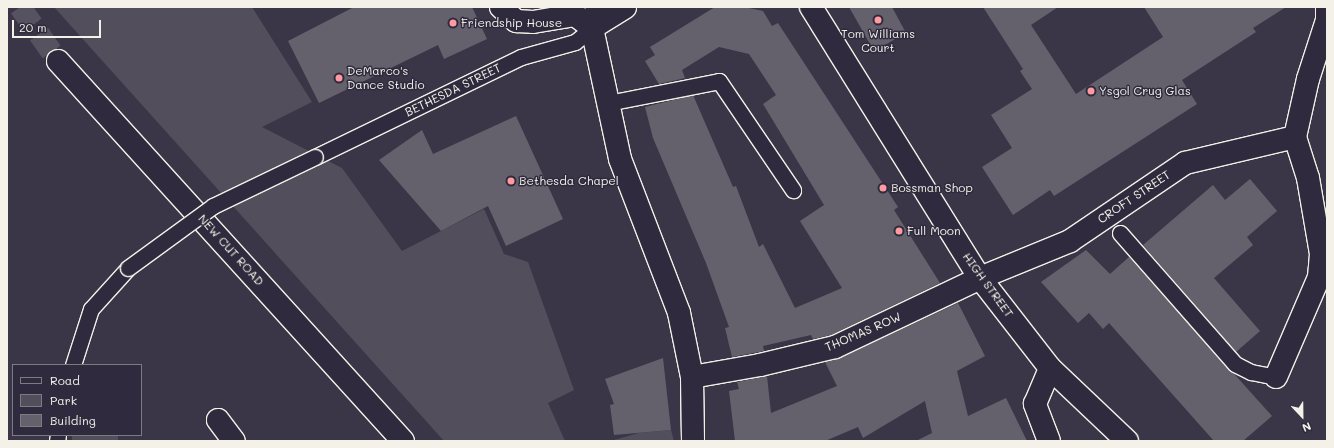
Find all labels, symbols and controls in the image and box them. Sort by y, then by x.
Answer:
scale bar [14,12,103,38]
marker: Tom Williams Court [873,15,883,25]
place label: Friendship House [461,16,562,30]
marker: Friendship House [448,18,458,28]
text: 20 m [19,19,47,35]
place label: Tom Williams Court [841,27,915,55]
street label: BETHESDA STREET [403,60,503,120]
place label: DeMarco's Dance Studio [347,64,425,92]
marker: DeMarco's Dance Studio [334,73,344,83]
place label: Ysgol Crug Glas [1099,84,1191,98]
marker: Ysgol Crug Glas [1086,86,1096,96]
street label: CROFT STREET [1095,167,1173,227]
place label: Bethesda Chapel [519,174,619,188]
marker: Bethesda Chapel [506,176,516,186]
place label: Bossman Shop [891,181,973,195]
marker: Bossman Shop [878,183,888,193]
street label: NEW CUT ROAD [195,211,267,289]
place label: Full Moon [907,224,961,238]
marker: Full Moon [894,226,904,236]
street label: HIGH STREET [960,250,1016,320]
street label: THOMAS ROW [823,310,903,354]
legend [12,364,142,436]
text: Road [50,372,80,388]
text: Park [50,392,77,408]
north arrow [1282,396,1322,436]
text: Building [50,412,96,428]
text: N [1300,419,1313,436]

